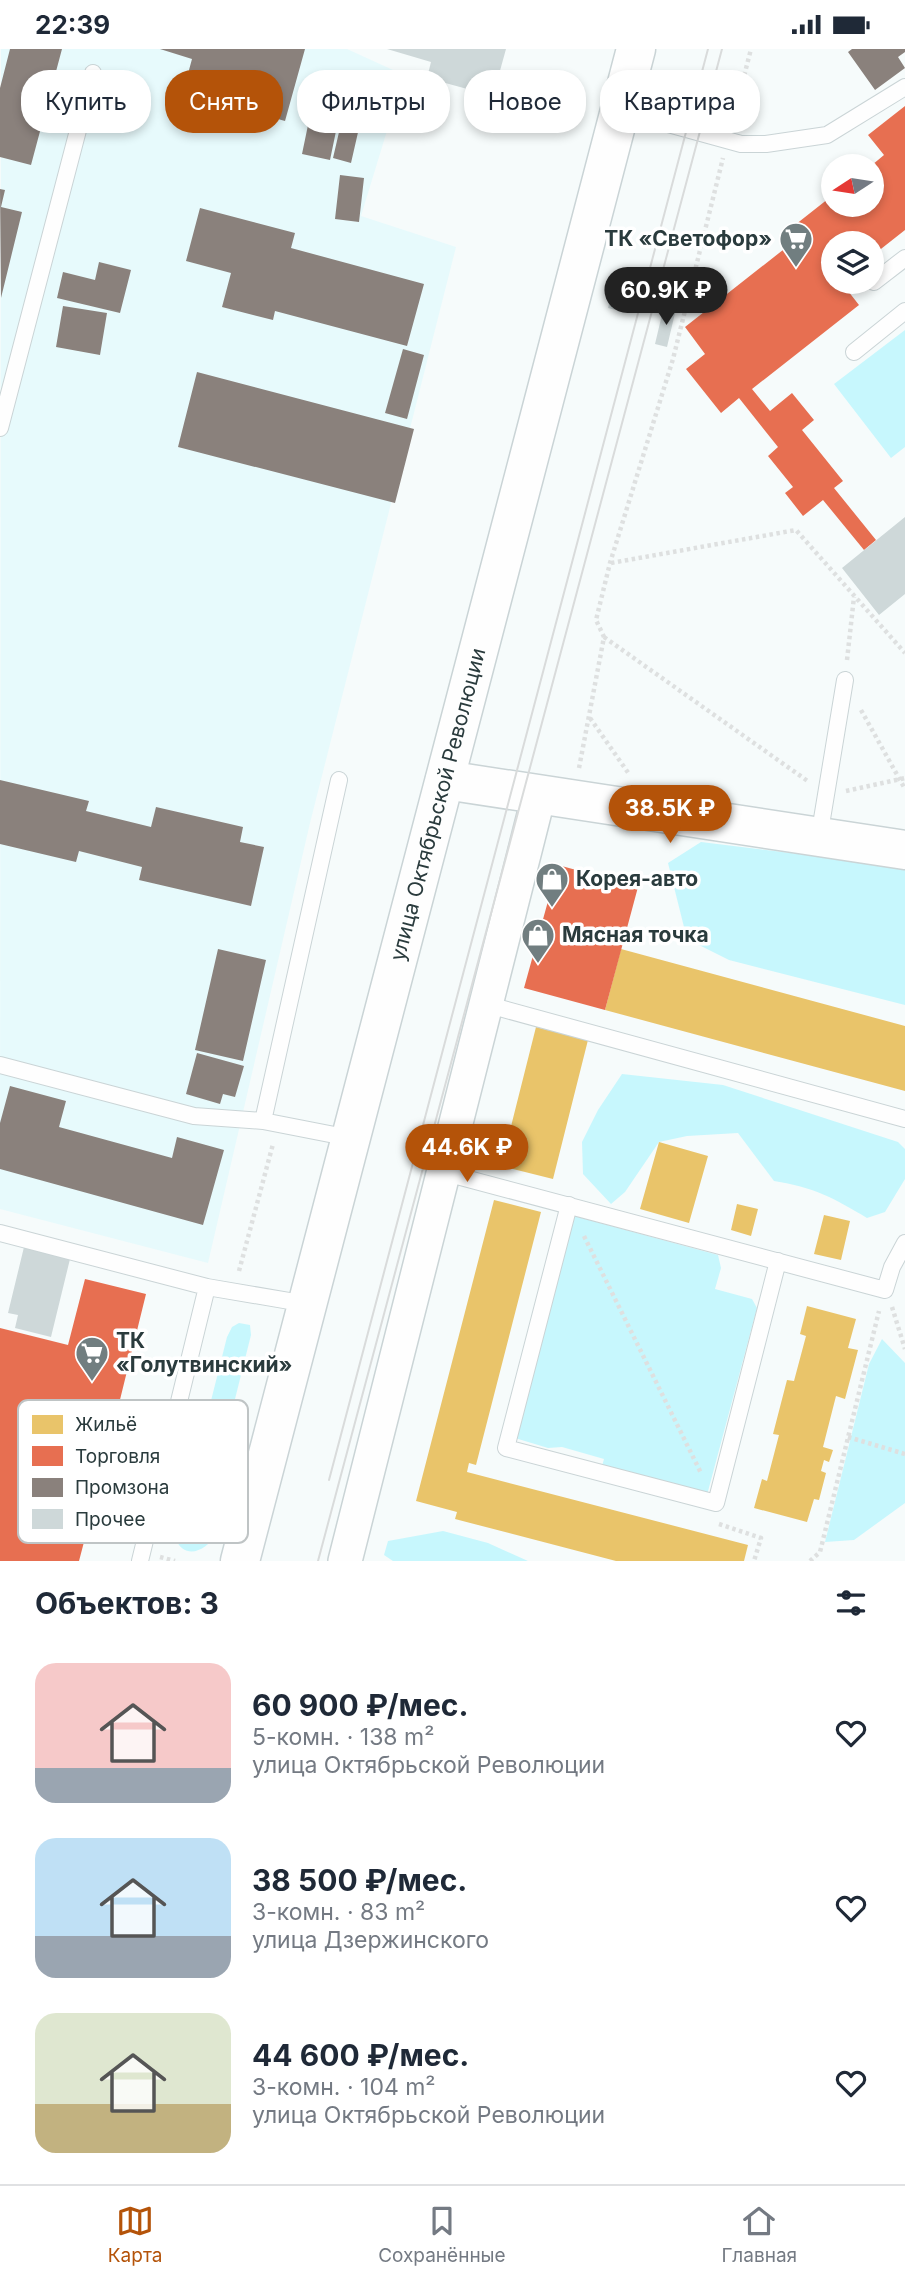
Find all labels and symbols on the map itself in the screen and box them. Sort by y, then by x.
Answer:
north arrow [821,154,884,217]
supermarket icon: ТК «Светофор» [777,220,815,269]
place label: ТК «Светофор» [604,226,772,251]
pin: 60.9K ₽ [601,267,731,327]
street label: улица Октябрьской Революции [385,645,491,964]
pin: 38.5K ₽ [605,785,735,845]
shop icon: Корея-авто [533,860,571,909]
place label: Корея-авто [576,866,698,891]
shop icon: Мясная точка [519,916,557,965]
place label: Мясная точка [562,922,709,947]
pin: 44.6K ₽ [402,1125,532,1184]
place label: ТК «Голутвинский» [116,1328,292,1377]
supermarket icon: ТК «Голутвинский» [73,1334,111,1383]
legend [18,1400,248,1543]
text: Жильё [75,1413,137,1436]
text: Торговля [75,1445,160,1468]
text: Промзона [75,1476,169,1499]
text: Прочее [75,1508,145,1531]

